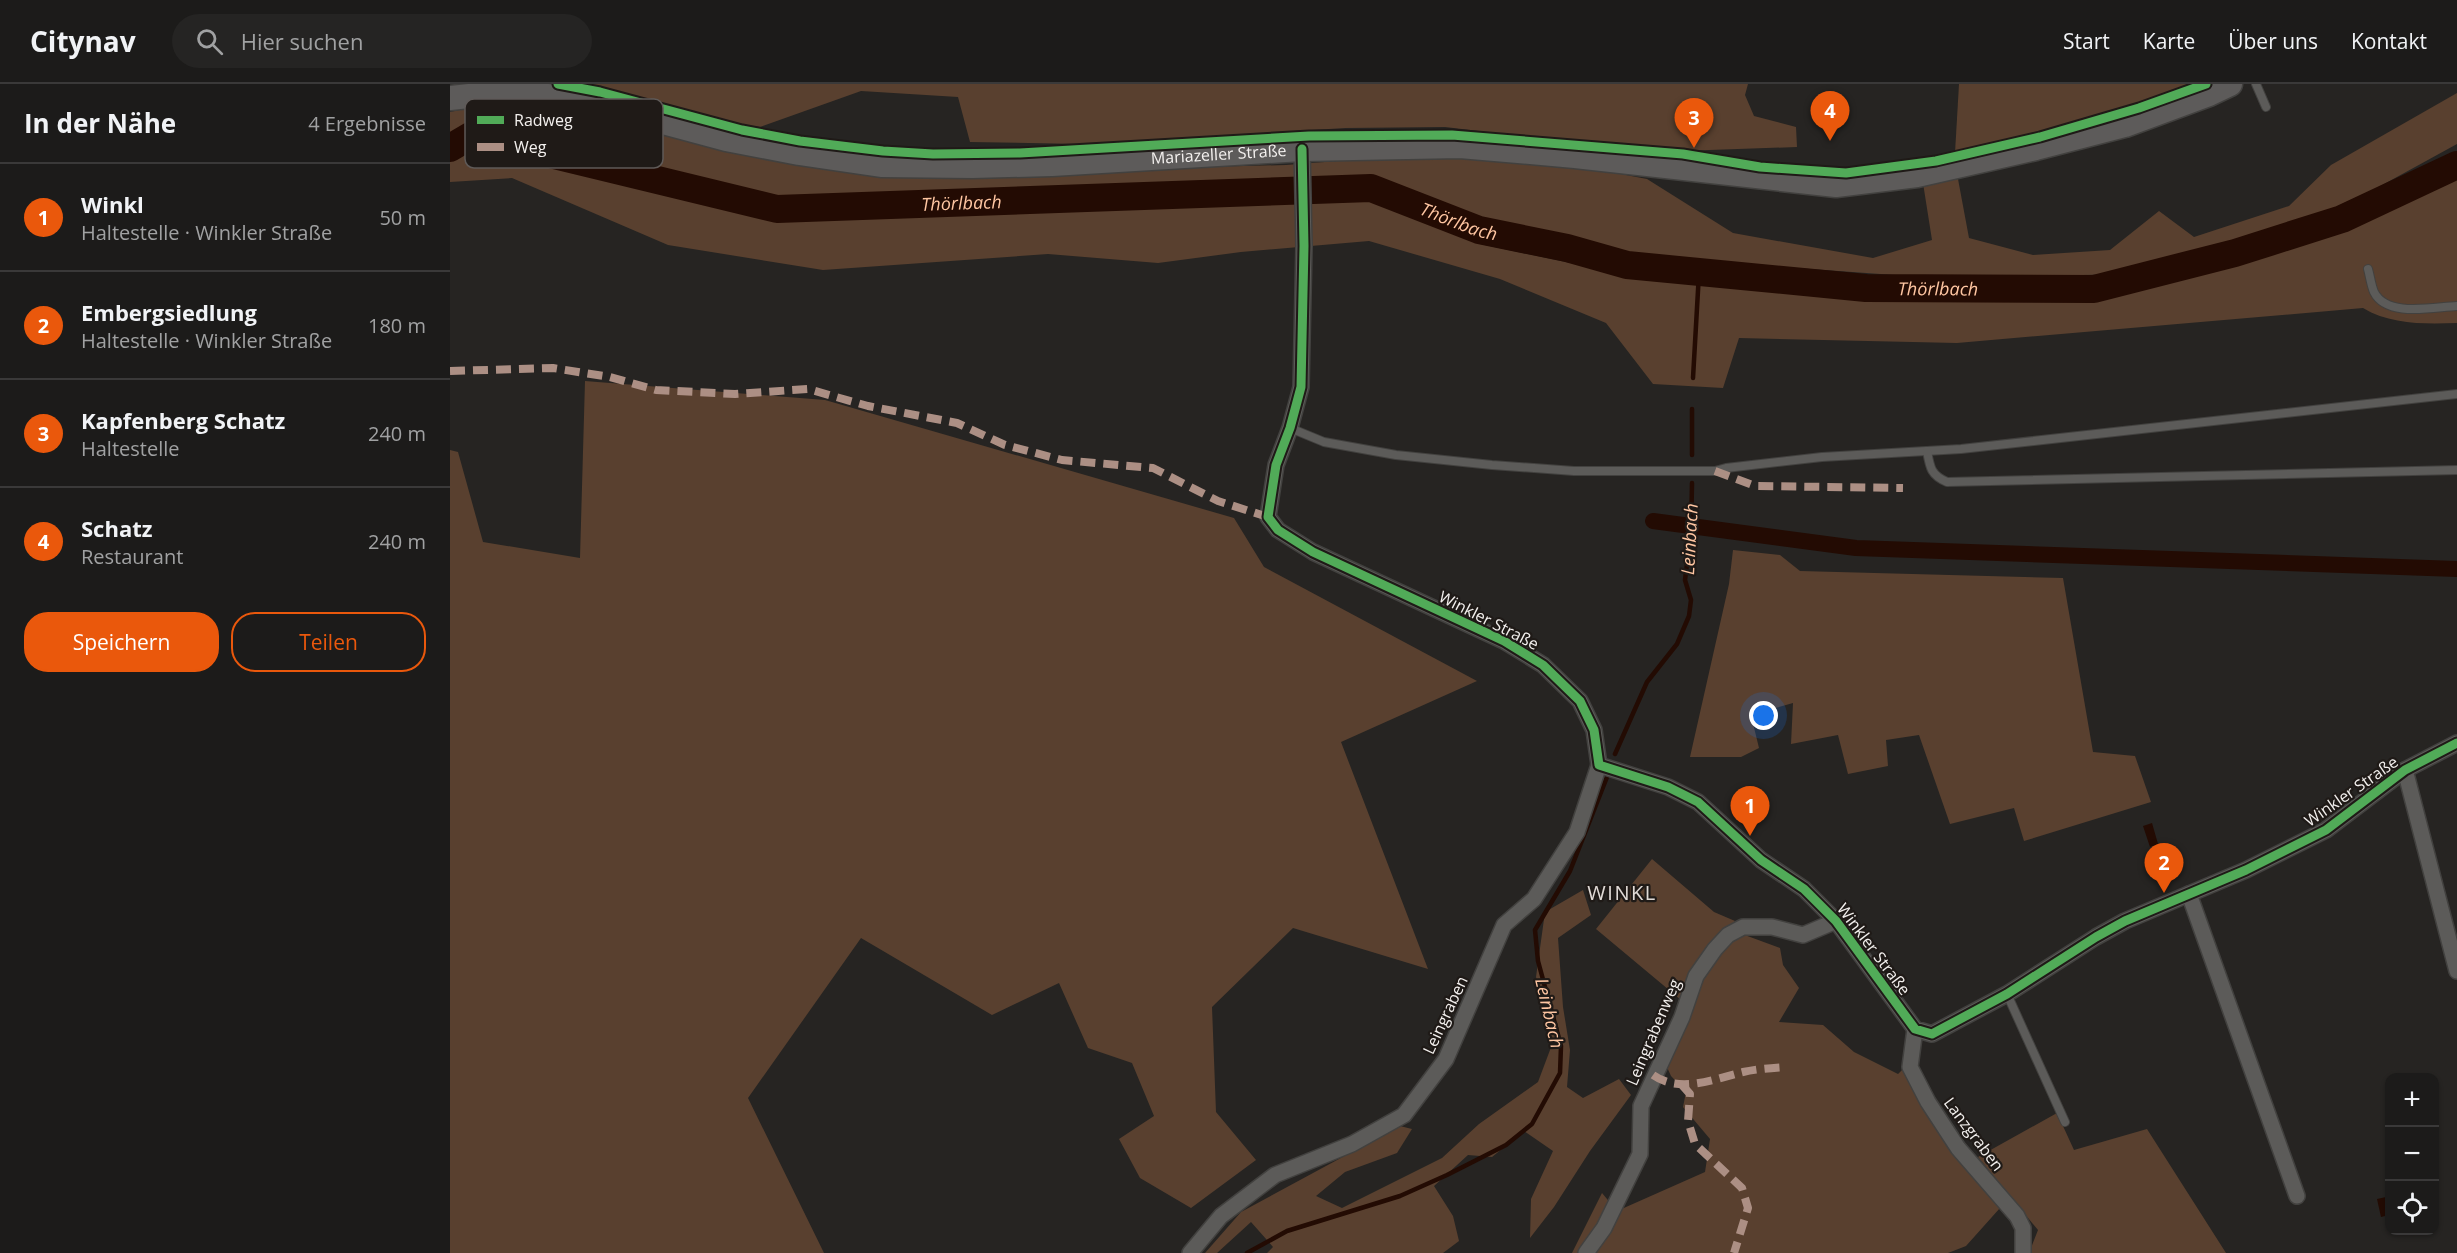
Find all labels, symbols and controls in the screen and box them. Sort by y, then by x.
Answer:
search box [172,14,592,68]
text: Citynav [30,22,136,60]
icon: search [193,25,226,58]
text: Hier suchen [241,26,363,56]
text: Start [2063,27,2110,55]
text: Karte [2143,27,2195,55]
text: Über uns [2228,27,2318,55]
text: Kontakt [2351,27,2427,55]
pin: 4 [1810,92,1850,141]
pin: 3 [1674,98,1714,148]
legend [465,99,663,168]
text: In der Nähe [24,105,176,141]
text: Radweg [514,109,573,131]
text: 4 Ergebnisse [308,110,426,137]
text: Weg [514,136,547,158]
street label: Mariazeller Straße [1150,139,1287,169]
text: Winkl [81,189,144,219]
water label: Thörlbach [921,189,1002,216]
water label: Thörlbach [1417,196,1500,245]
text: 1 [38,204,49,231]
text: 50 m [379,204,426,231]
text: Haltestelle · Winkler Straße [81,219,332,246]
water label: Thörlbach [1898,276,1978,300]
text: Embergsiedlung [81,297,257,327]
text: 2 [38,312,49,339]
text: 180 m [368,312,426,339]
text: Haltestelle · Winkler Straße [81,327,332,354]
text: Kapfenberg Schatz [81,405,285,435]
text: 3 [38,420,49,447]
text: 240 m [368,420,426,447]
text: Haltestelle [81,435,180,462]
water label: Leinbach [1675,503,1703,575]
text: Schatz [81,513,152,543]
text: 4 [38,528,49,555]
text: 240 m [368,528,426,555]
text: Restaurant [81,543,183,570]
street label: Winkler Straße [1435,585,1543,655]
button: Speichern [24,612,219,672]
button: Teilen [231,612,426,672]
your location [1749,701,1778,730]
street label: Winkler Straße [2300,751,2402,831]
pin: 1 [1730,786,1770,836]
pin: 2 [2144,844,2184,893]
district label: WINKL [1587,879,1657,906]
street label: Winkler Straße [1832,899,1916,999]
street label: Leingraben [1417,972,1473,1058]
water label: Leinbach [1530,975,1570,1051]
street label: Leingrabenweg [1621,975,1686,1089]
map controls [2385,1073,2439,1235]
button: + [2385,1073,2439,1127]
street label: Lanzgraben [1939,1093,2009,1175]
button: − [2385,1127,2439,1181]
button: locate [2385,1181,2439,1235]

